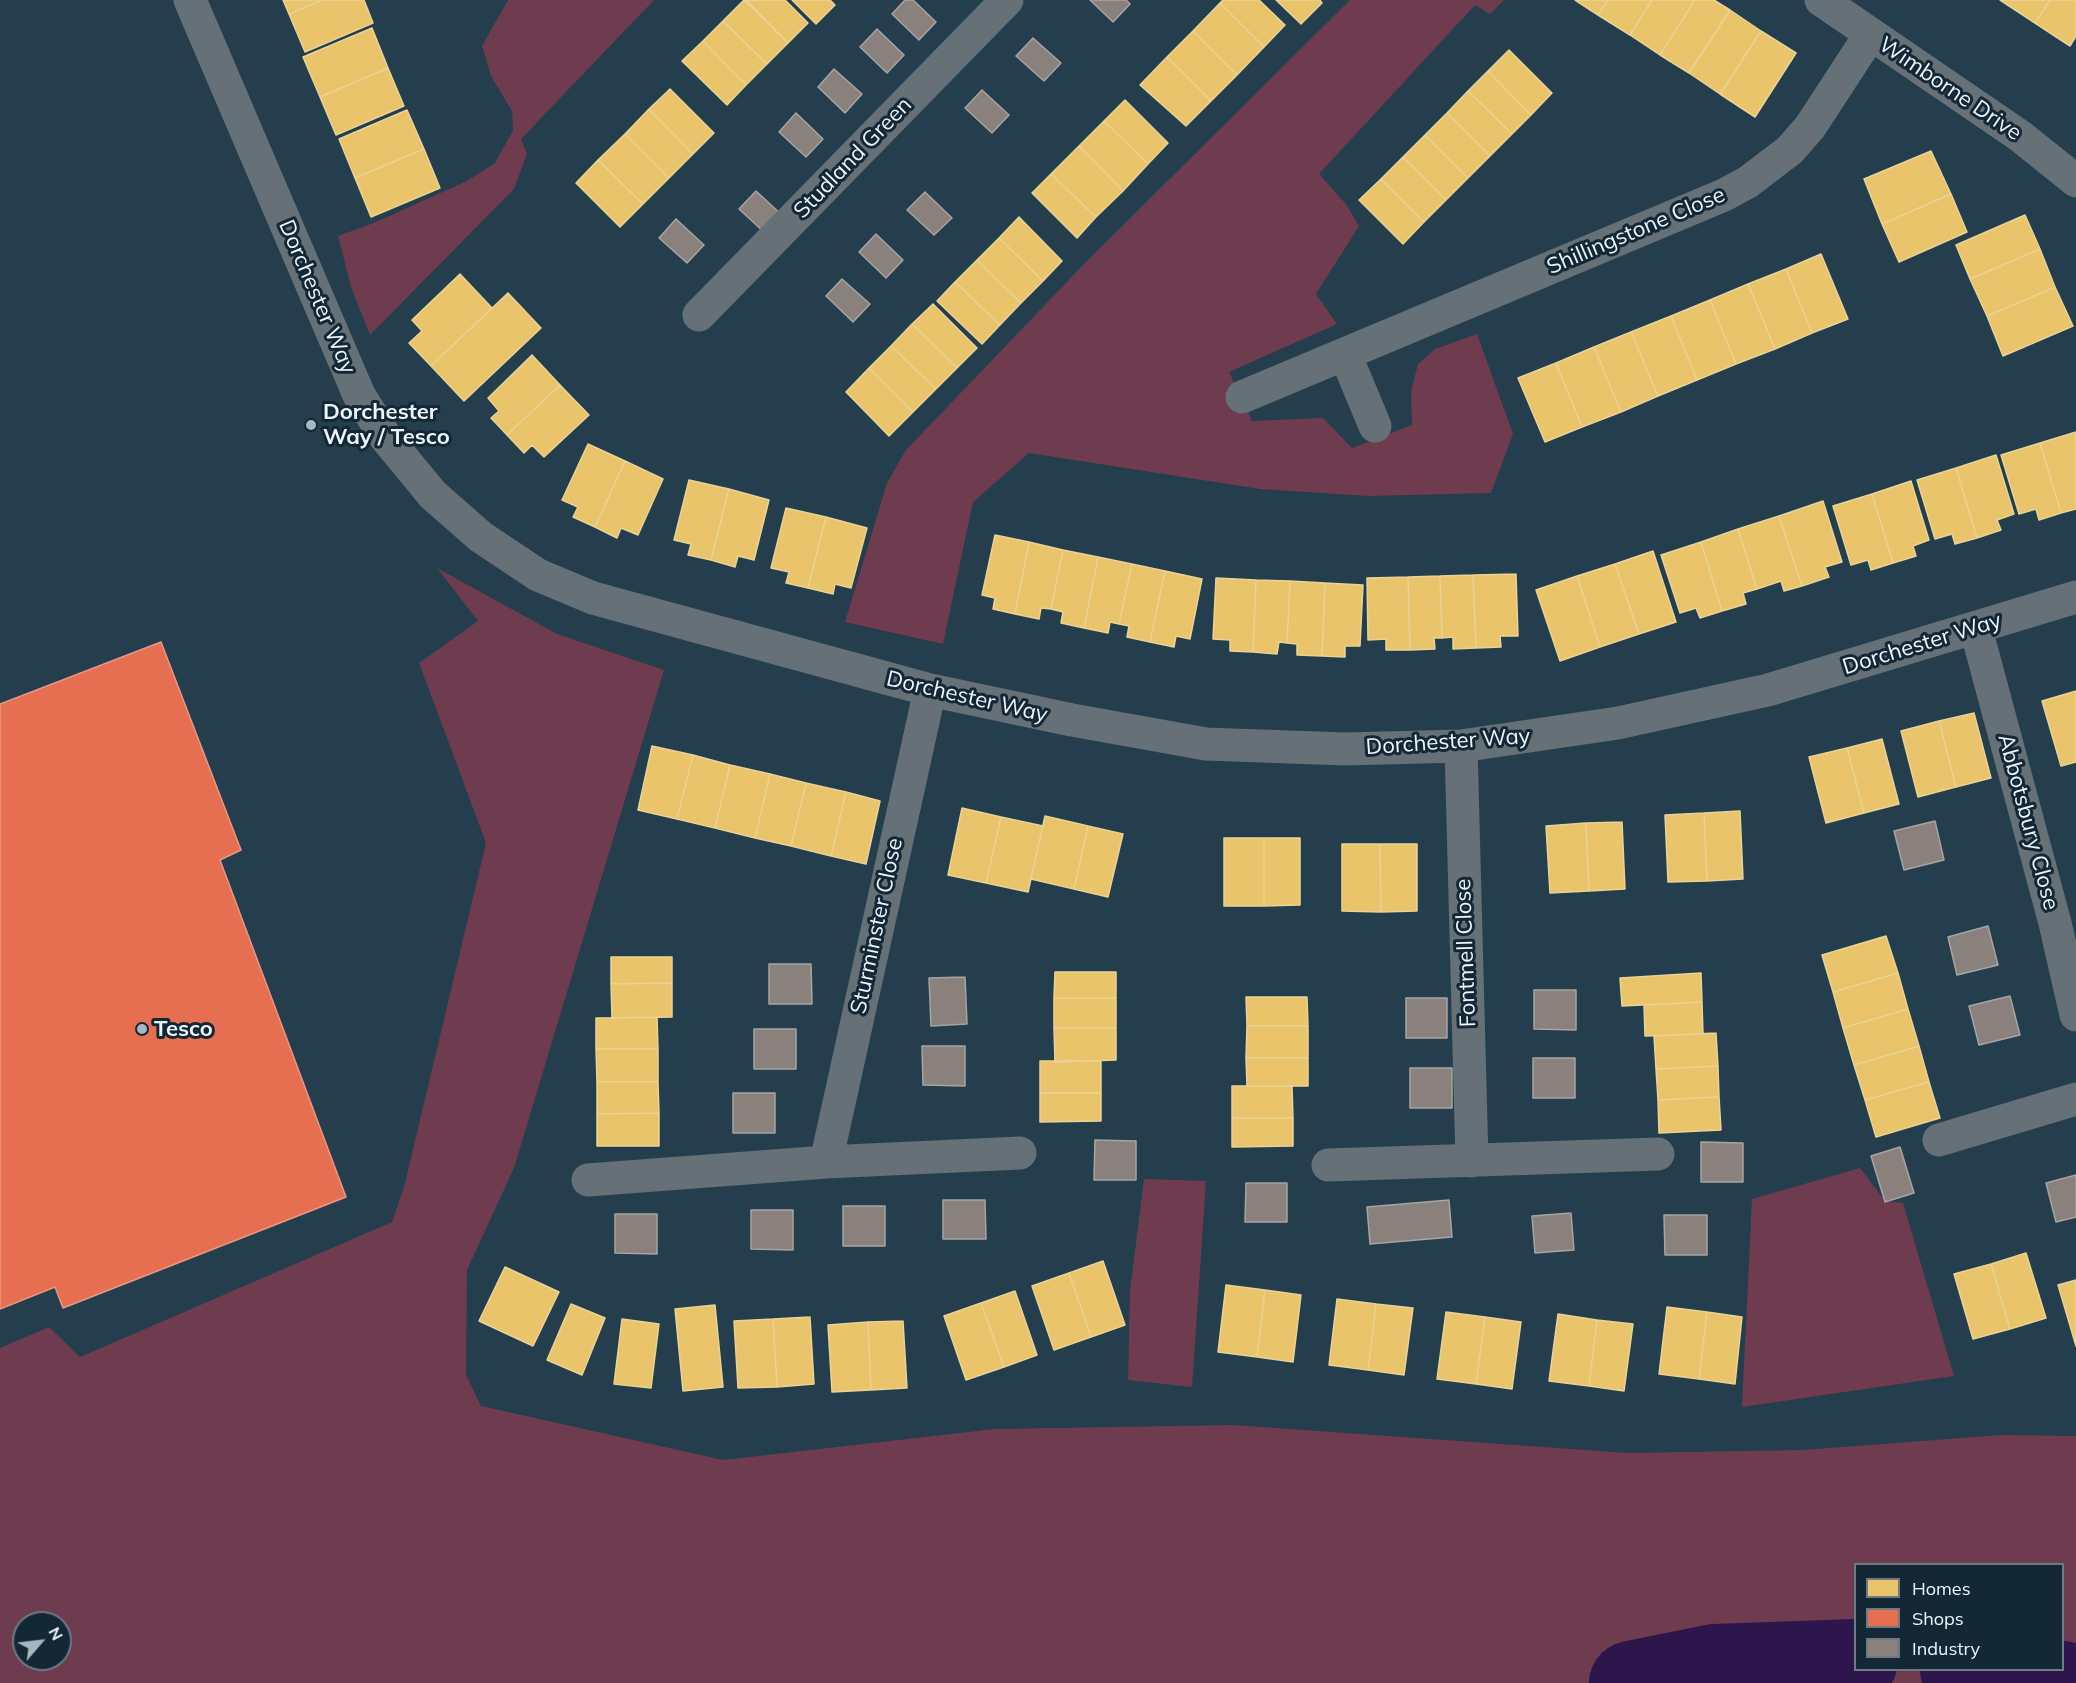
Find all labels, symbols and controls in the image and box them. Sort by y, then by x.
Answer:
street label: Wimborne Drive [1874,32,2026,146]
street label: Studland Green [789,92,917,224]
street label: Shillingstone Close [1543,182,1729,280]
street label: Dorchester Way [273,216,361,378]
place label: Dorchester Way / Tesco [323,399,450,451]
marker: Dorchester Way / Tesco [304,418,318,432]
street label: Dorchester Way [1839,607,2005,681]
street label: Dorchester Way [884,666,1050,728]
street label: Dorchester Way [1365,723,1531,761]
street label: Abbotsbury Close [1992,731,2064,913]
street label: Sturminster Close [845,836,909,1016]
street label: Fontmell Close [1450,878,1482,1028]
place label: Tesco [154,1016,213,1042]
marker: Tesco [135,1022,149,1036]
legend [1854,1563,2064,1671]
text: Homes [1912,1577,1971,1600]
text: Shops [1912,1607,1964,1630]
north arrow [12,1611,72,1671]
text: N [44,1623,68,1644]
text: Industry [1912,1637,1980,1660]

